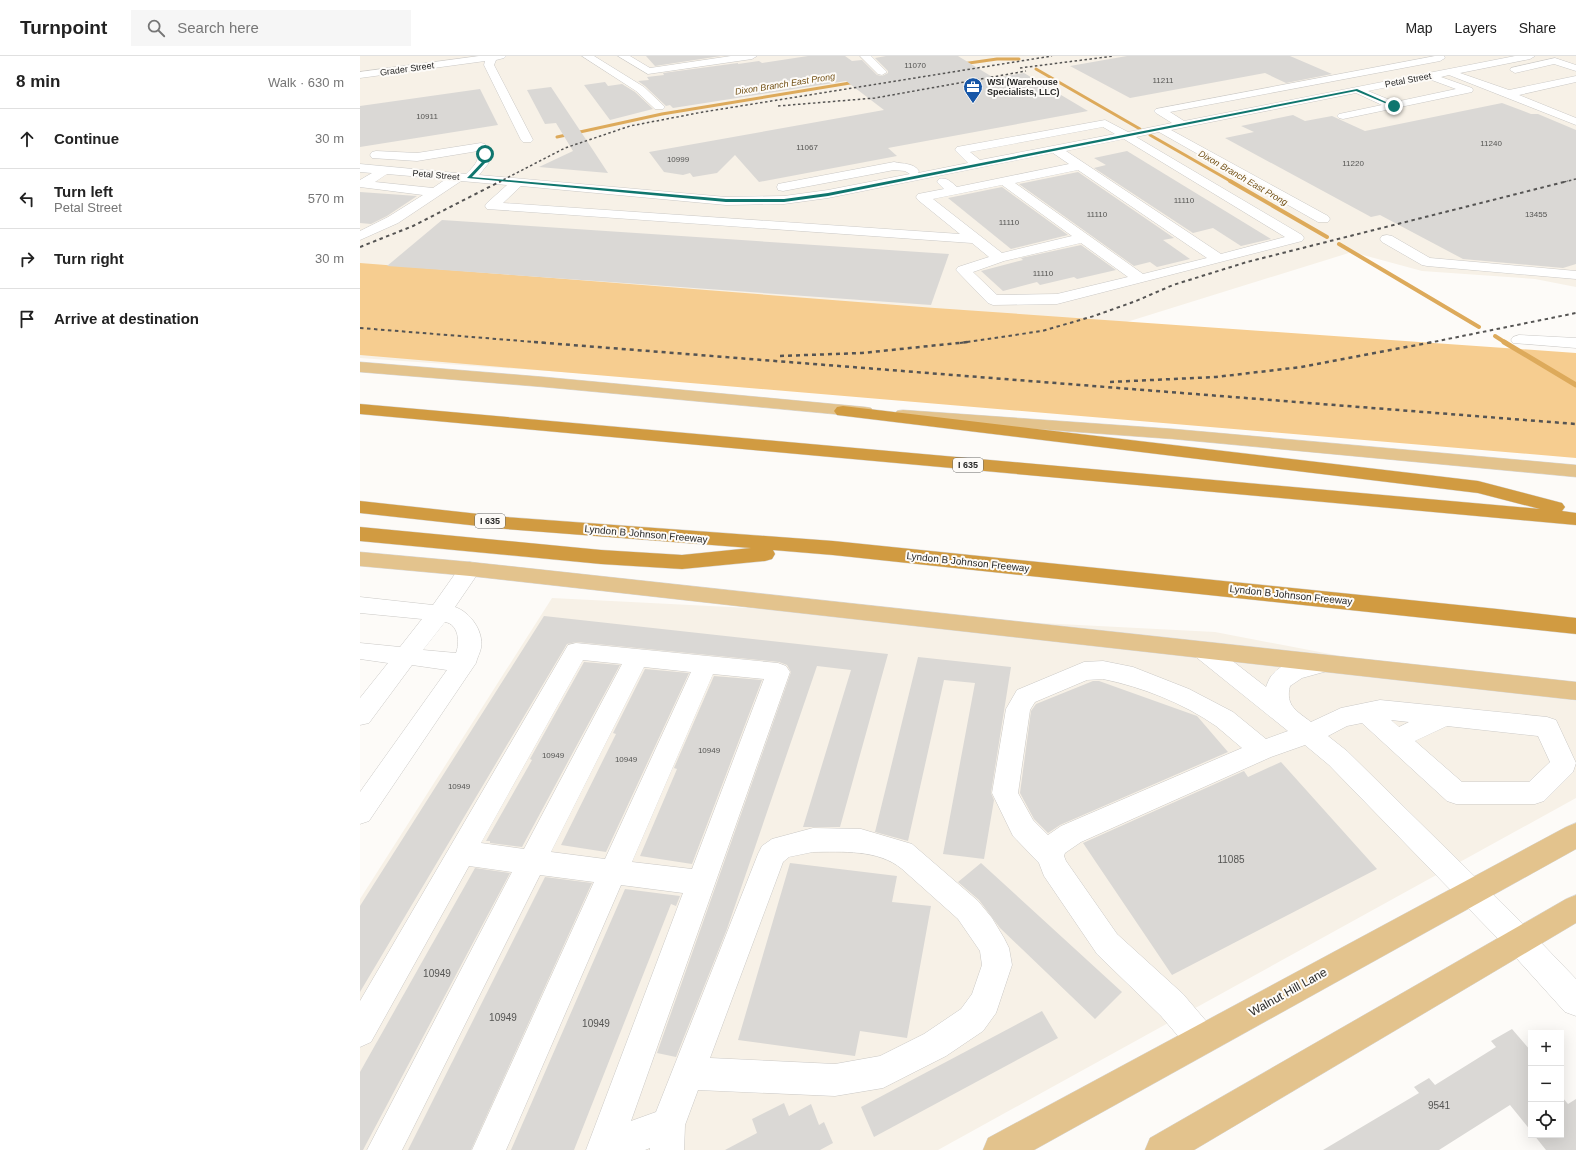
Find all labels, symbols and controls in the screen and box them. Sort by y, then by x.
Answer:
search box [131,10,411,46]
text: Turnpoint [20,17,107,38]
icon: search [145,17,167,39]
text: Search here [177,19,259,36]
text: Map [1405,20,1433,36]
text: Layers [1455,20,1497,36]
text: Share [1519,20,1556,36]
street label: Grader Street [379,60,435,78]
house number: 11070 [904,61,926,70]
water label: Dixon Branch East Prong [734,71,836,97]
street label: Petal Street [1384,71,1433,89]
text: 8 min [16,72,60,91]
text: Walk · 630 m [268,75,344,90]
office icon: WSI (Warehouse Specialists, LLC) [962,76,984,104]
house number: 11211 [1152,76,1174,85]
place label: WSI (Warehouse Specialists, LLC) [987,77,1060,97]
route end [1385,97,1403,115]
house number: 10911 [416,112,438,121]
icon: ahead [16,128,38,150]
text: Continue [54,130,119,147]
text: 30 m [315,131,344,146]
house number: 11240 [1480,139,1502,148]
house number: 11067 [796,143,818,152]
route start [476,145,494,163]
water label: Dixon Branch East Prong [1197,148,1289,208]
house number: 10999 [667,155,690,164]
house number: 11220 [1342,159,1364,168]
street label: Petal Street [412,168,460,182]
text: Turn left [54,183,113,200]
icon: left [16,188,38,210]
text: 570 m [308,191,344,206]
house number: 11110 [1174,196,1195,205]
text: Petal Street [54,200,122,215]
house number: 11110 [1087,210,1108,219]
house number: 13455 [1525,210,1548,219]
house number: 11110 [999,218,1020,227]
icon: right [16,248,38,270]
text: Turn right [54,250,124,267]
text: 30 m [315,251,344,266]
house number: 11110 [1033,269,1054,278]
icon: arrive [16,308,38,330]
text: Arrive at destination [54,310,199,327]
road number: I 635 [953,458,983,472]
road number: I 635 [475,514,505,528]
street label: Lyndon B Johnson Freeway [584,523,708,545]
street label: Lyndon B Johnson Freeway [906,550,1030,574]
street label: Lyndon B Johnson Freeway [1229,583,1353,607]
house number: 10949 [698,746,721,755]
house number: 10949 [542,751,565,760]
house number: 10949 [615,755,638,764]
house number: 10949 [448,782,471,791]
house number: 11085 [1217,854,1245,865]
street label: Walnut Hill Lane [1247,965,1330,1019]
house number: 10949 [423,968,451,979]
house number: 10949 [489,1012,517,1023]
house number: 10949 [582,1018,610,1029]
map controls [1528,1030,1564,1138]
button: + [1528,1030,1564,1066]
button: − [1528,1066,1564,1102]
house number: 9541 [1428,1100,1451,1111]
button: locate [1528,1102,1564,1138]

